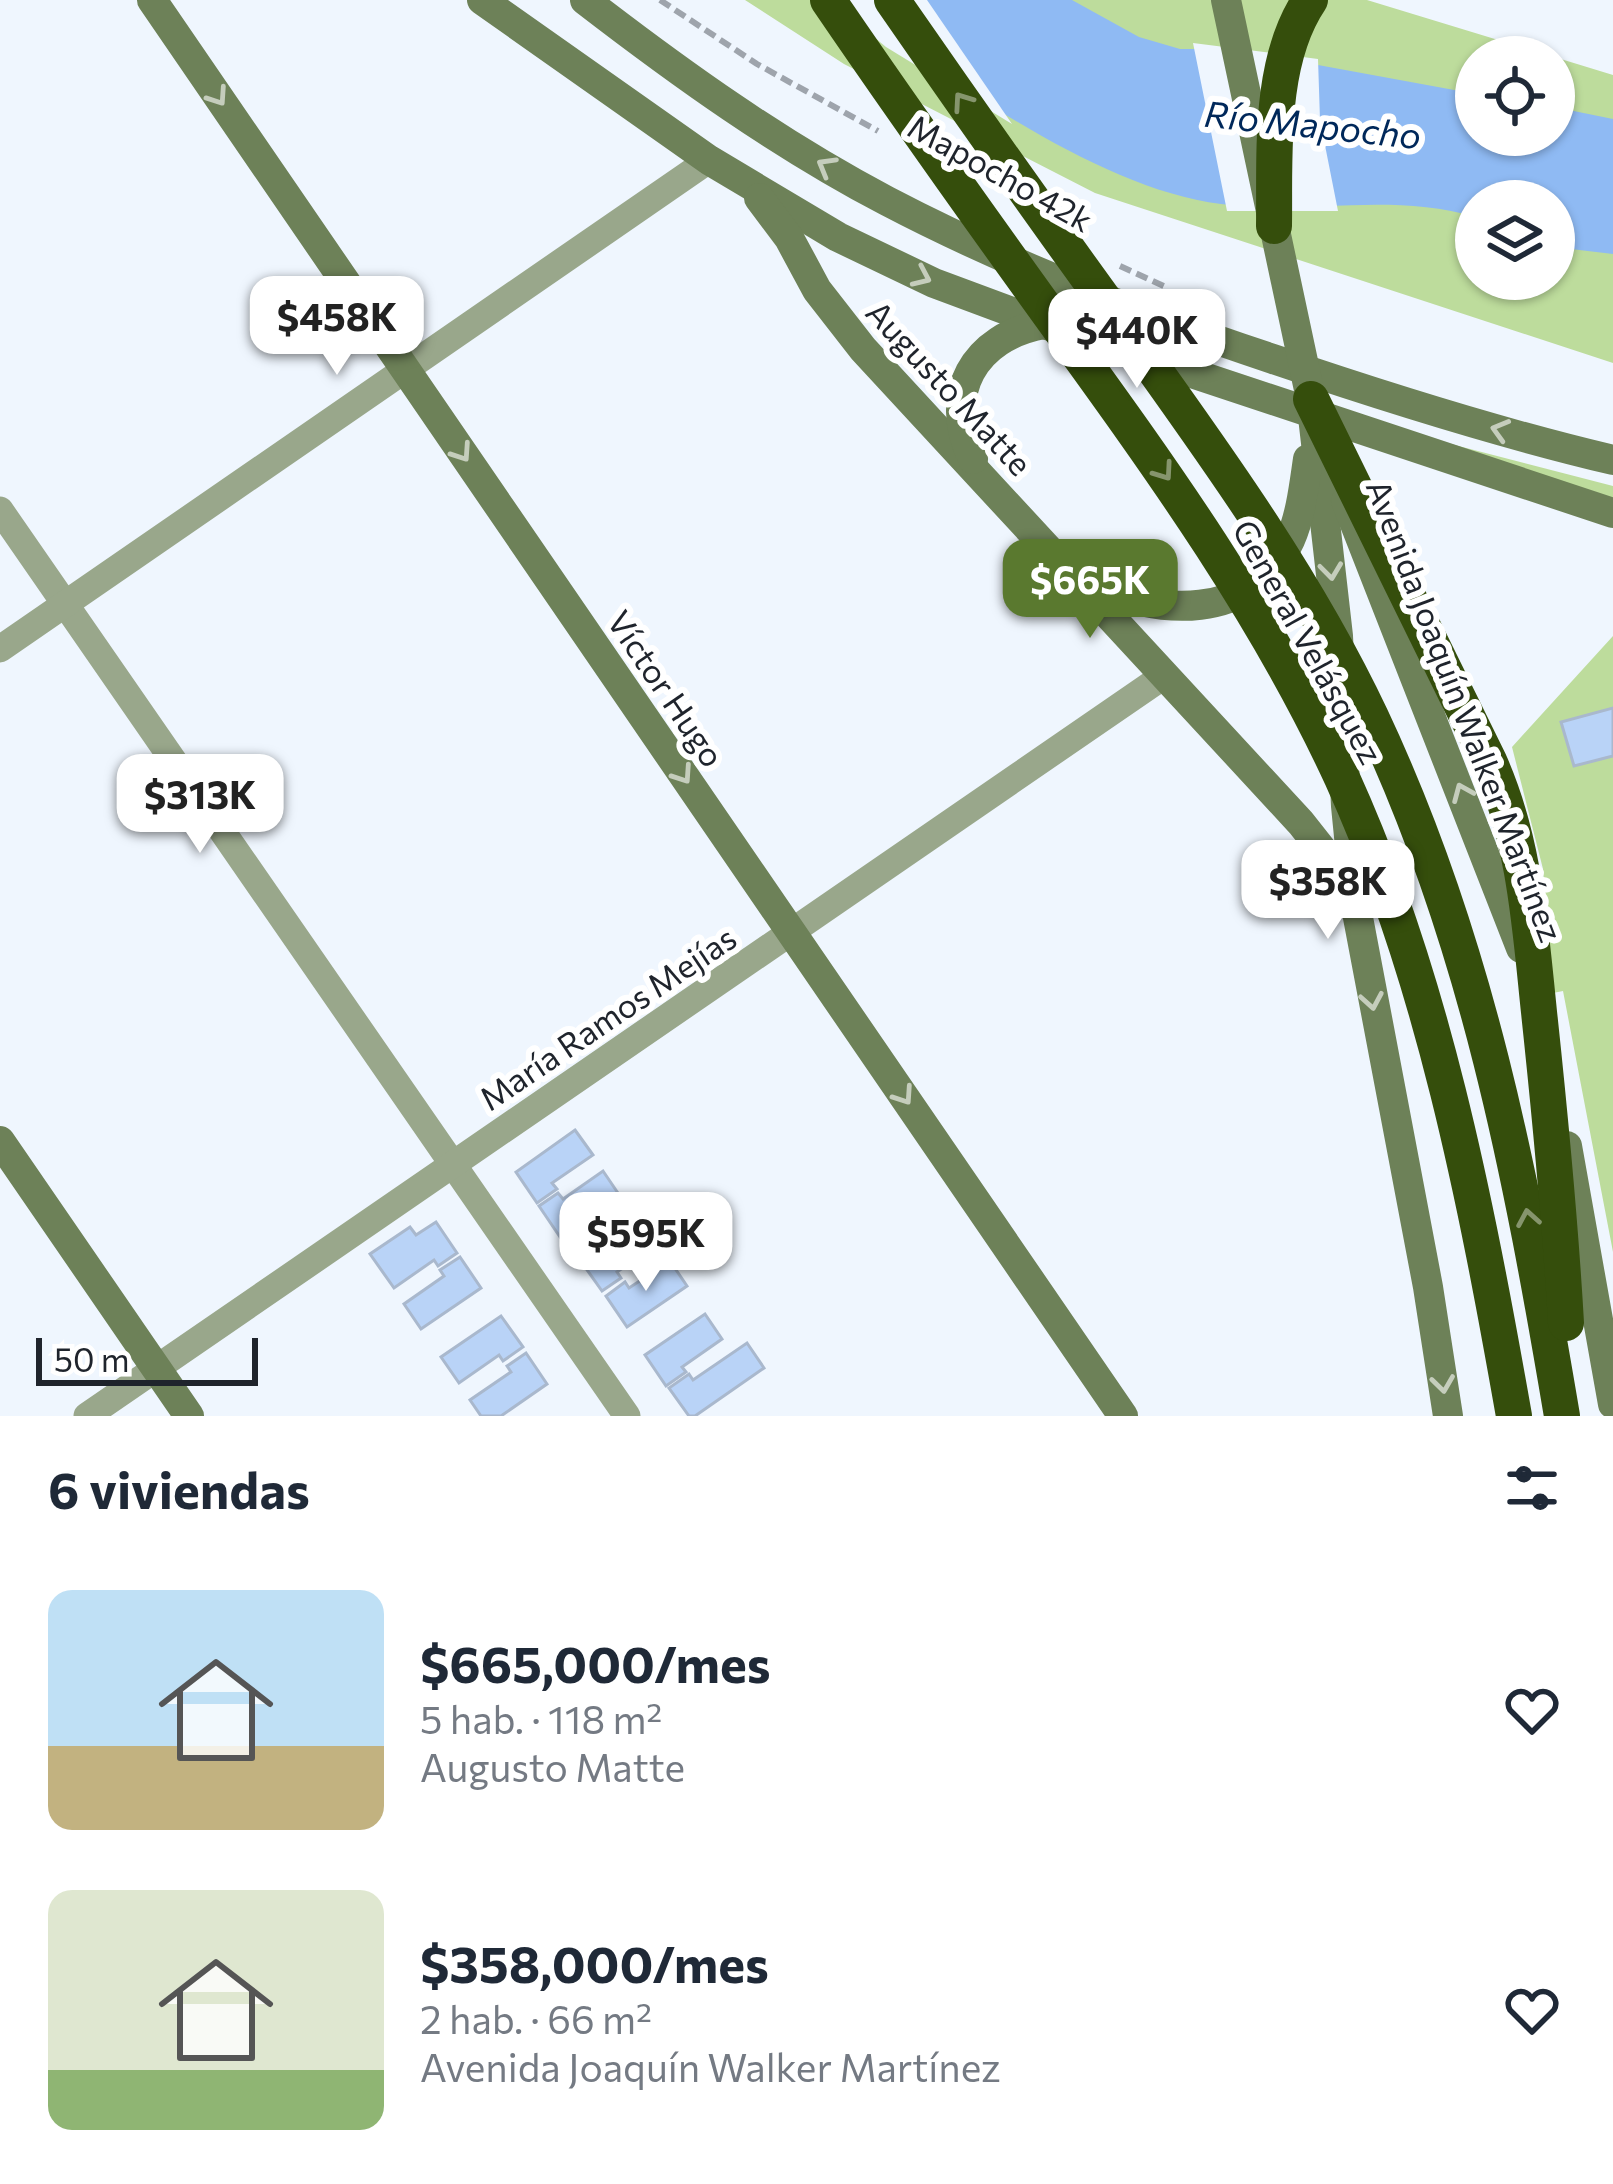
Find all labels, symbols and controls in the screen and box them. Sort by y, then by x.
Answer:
map controls [1455,36,1575,300]
button: locate [1455,36,1575,156]
one-way arrow [204,83,226,105]
water label: Río Mapocho [1203,90,1423,156]
one-way arrow [954,93,976,115]
street label: Mapocho 42k [902,104,1100,240]
one-way arrow [817,158,839,181]
button: layers [1455,180,1575,300]
one-way arrow [910,263,931,287]
pin: $458K [253,276,421,378]
pin: $440K [1053,289,1221,391]
text: $458K [277,291,397,339]
street label: Augusto Matte [859,291,1041,483]
text: $440K [1075,304,1199,352]
one-way arrow [1490,419,1511,444]
one-way arrow [448,440,470,462]
one-way arrow [1149,459,1171,480]
street label: Avenida Joaquín Walker Martínez [1359,473,1573,947]
street label: General Velásquez [1225,512,1393,770]
pin: $665K [1006,539,1174,641]
text: $665K [1030,554,1150,602]
one-way arrow [1318,561,1344,581]
street label: Víctor Hugo [600,602,734,774]
pin: $313K [116,754,284,856]
one-way arrow [669,761,691,783]
text: $313K [144,769,256,817]
one-way arrow [1452,783,1476,804]
pin: $358K [1244,840,1412,942]
text: $358K [1268,855,1388,903]
street label: María Ramos Mejías [471,916,743,1118]
one-way arrow [1358,990,1384,1010]
one-way arrow [890,1083,912,1105]
pin: $595K [562,1192,730,1294]
text: $595K [586,1207,706,1255]
one-way arrow [1516,1208,1542,1228]
scale bar [36,1332,258,1385]
text: 50 m [54,1338,130,1379]
one-way arrow [1429,1374,1455,1394]
icon: filters [1499,1455,1565,1521]
text: 6 viviendas [48,1457,310,1520]
text: $665,000/mes [420,1631,771,1694]
icon: home [144,1638,288,1782]
icon: heart [1499,1677,1565,1743]
text: 5 hab. · 118 m² [420,1694,662,1742]
text: Augusto Matte [420,1742,685,1790]
text: $358,000/mes [420,1931,769,1994]
icon: home [144,1938,288,2082]
icon: heart [1499,1977,1565,2043]
text: 2 hab. · 66 m² [420,1994,652,2042]
text: Avenida Joaquín Walker Martínez [420,2042,1001,2090]

